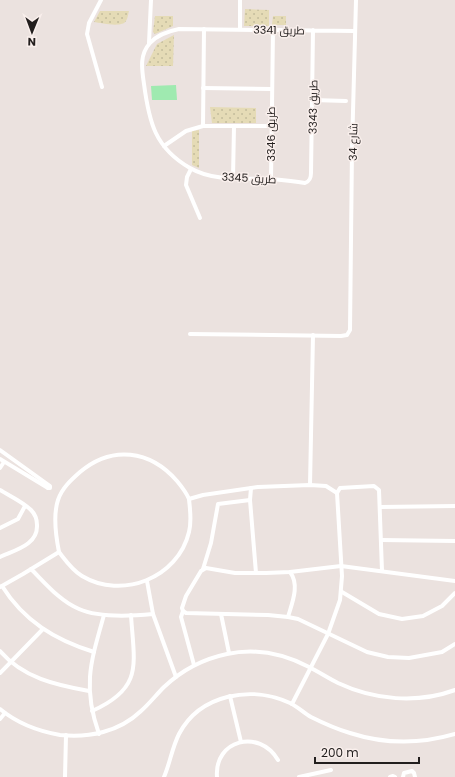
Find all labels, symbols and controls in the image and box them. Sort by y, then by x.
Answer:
north arrow [12,12,52,52]
street label: طريق 3341 [253,22,305,38]
text: N [28,34,36,50]
street label: طريق 3343 [305,80,321,134]
street label: طريق 3346 [263,107,279,161]
street label: شارع 34 [345,123,361,161]
street label: طريق 3345 [221,169,277,187]
scale bar [315,739,419,765]
text: 200 m [321,744,359,761]

